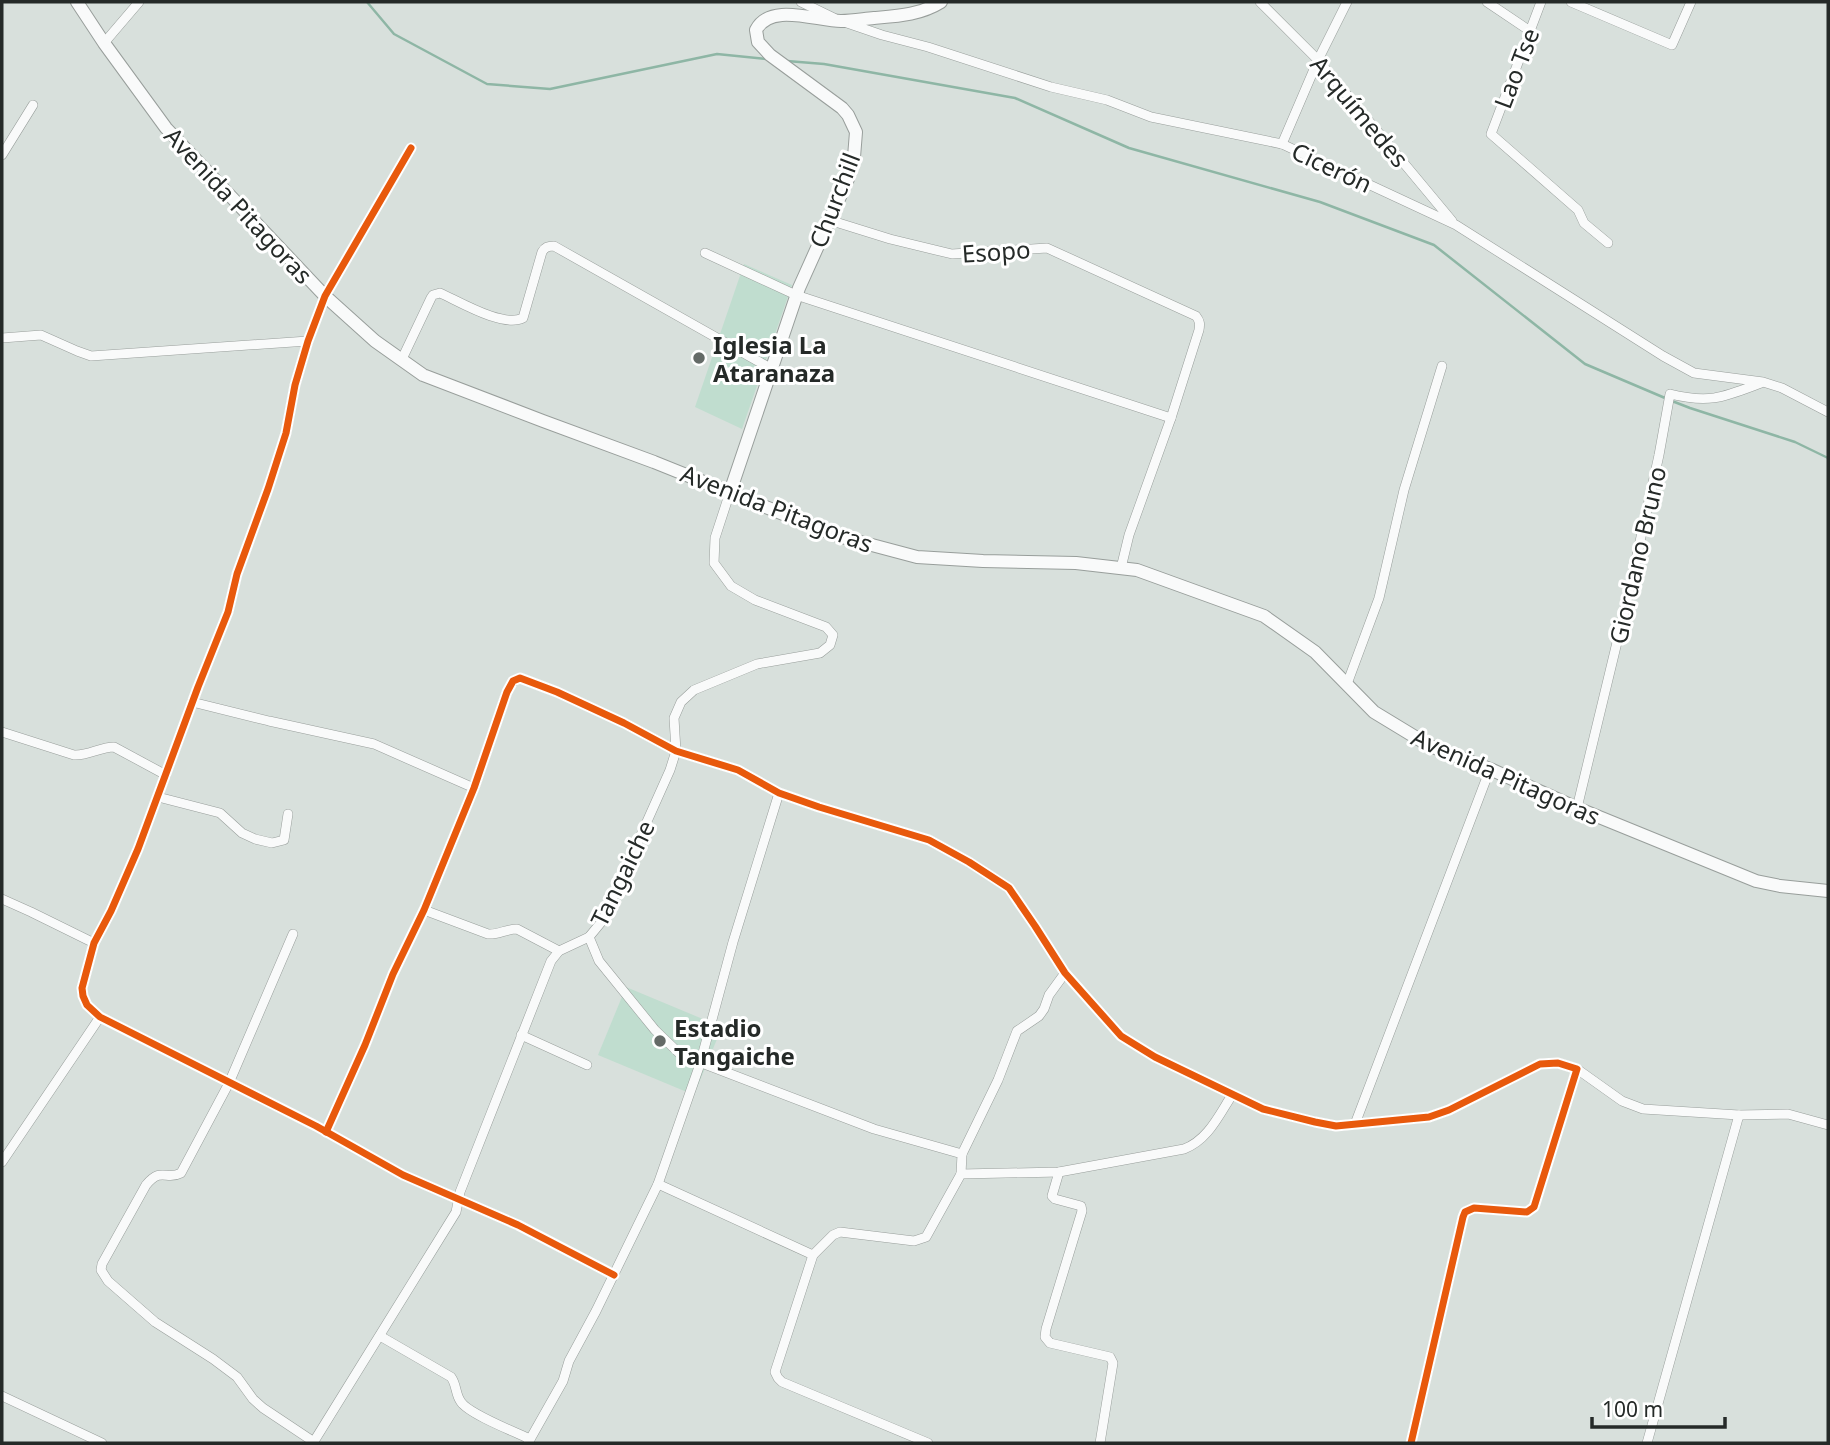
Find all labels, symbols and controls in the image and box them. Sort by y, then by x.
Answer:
street label: Lao Tse [1486,23,1546,113]
street label: Arquímedes [1304,48,1416,174]
street label: Avenida Pitagoras [158,119,320,291]
street label: Cicerón [1286,134,1378,200]
street label: Churchill [801,148,867,252]
street label: Esopo [961,232,1031,270]
place label: Iglesia La Ataranaza [713,328,835,389]
marker: Iglesia La Ataranaza [691,350,707,366]
street label: Avenida Pitagoras [676,456,878,560]
street label: Giordano Bruno [1601,463,1673,647]
street label: Avenida Pitagoras [1407,720,1605,832]
street label: Tangaiche [582,815,662,931]
place label: Estadio Tangaiche [674,1011,795,1072]
marker: Estadio Tangaiche [652,1033,668,1049]
scale bar [1592,1386,1725,1430]
text: 100 m [1602,1395,1663,1423]

